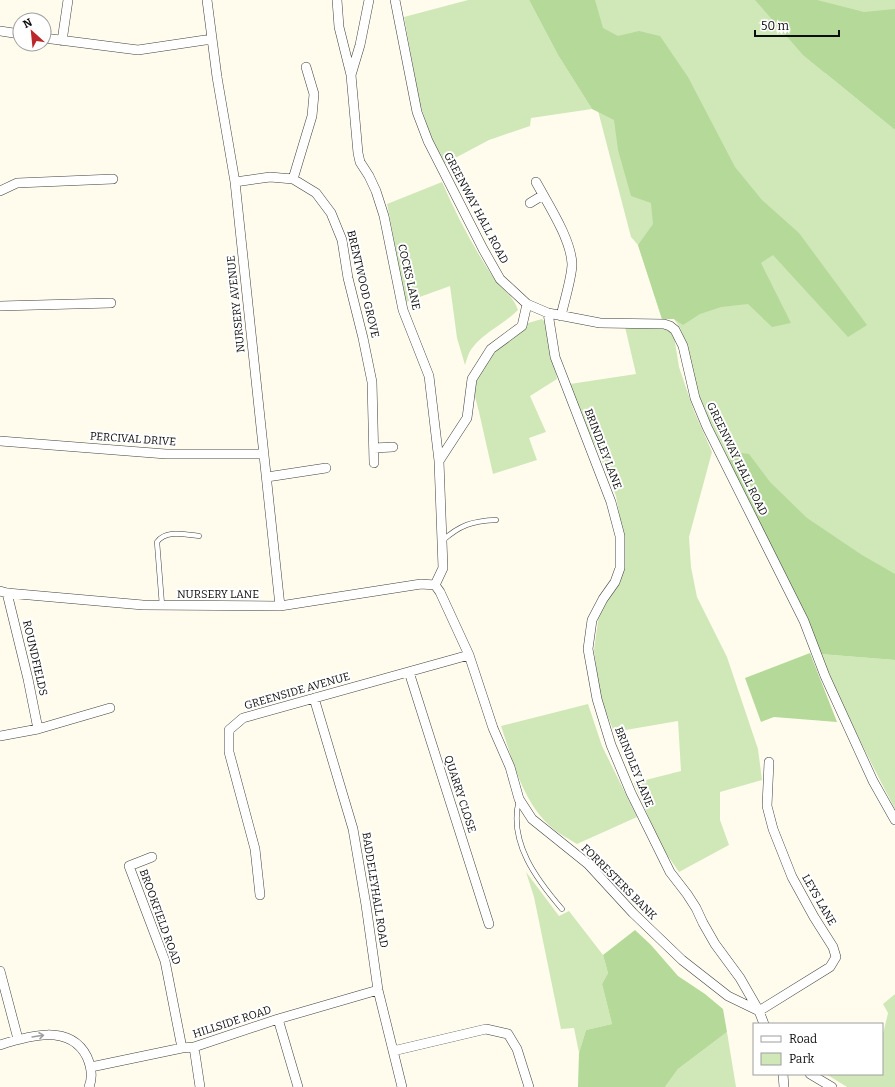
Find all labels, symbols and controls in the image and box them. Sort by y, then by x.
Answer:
north arrow [12,12,52,52]
scale bar [755,12,839,38]
text: N [21,16,35,31]
text: 50 m [761,19,790,33]
street label: GREENWAY HALL ROAD [441,150,511,266]
street label: BRENTWOOD GROVE [344,229,382,339]
street label: COCKS LANE [395,243,423,311]
street label: NURSERY AVENUE [224,255,248,353]
street label: GREENWAY HALL ROAD [704,400,770,518]
street label: BRINDLEY LANE [582,407,624,491]
street label: PERCIVAL DRIVE [90,430,177,449]
street label: NURSERY LANE [177,588,259,601]
street label: ROUNDFIELDS [20,619,50,697]
street label: GREENSIDE AVENUE [243,670,352,712]
street label: BRINDLEY LANE [612,725,656,809]
street label: QUARRY CLOSE [441,754,479,834]
street label: BADDELEYHALL ROAD [359,831,391,949]
street label: FORRESTERS BANK [579,842,660,923]
street label: BROOKFIELD ROAD [137,867,183,967]
street label: LEYS LANE [799,872,839,928]
street label: HILLSIDE ROAD [191,1003,273,1041]
legend [753,1023,883,1075]
one-way arrow [31,1032,44,1040]
text: Road [789,1032,817,1046]
text: Park [789,1052,815,1066]

